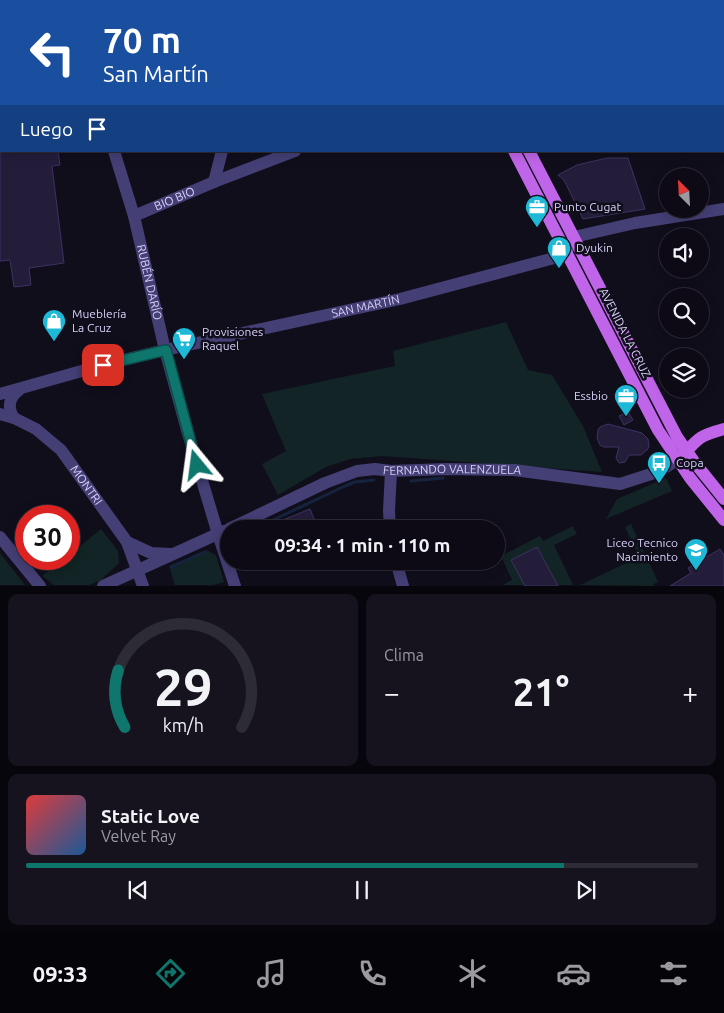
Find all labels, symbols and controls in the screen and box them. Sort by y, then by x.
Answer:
icon: left [20,20,85,85]
text: 70 m [103,20,181,60]
text: San Martín [103,61,209,86]
icon: arrive [83,115,111,143]
text: Luego [20,118,73,140]
north arrow [659,168,709,218]
map controls [659,168,709,398]
street label: BIO BIO [152,184,197,213]
office icon: Punto Cugat [524,194,550,228]
place label: Punto Cugat [554,200,622,213]
button: sound [659,228,709,278]
shop icon: Dyukin [546,235,572,269]
place label: Dyukin [576,241,613,254]
street label: RUBÉN DARÍO [135,243,165,321]
street label: AVENIDA LA CRUZ [597,286,654,380]
button: search [659,288,709,338]
street label: SAN MARTÍN [330,292,401,320]
place label: Mueblería La Cruz [72,307,126,334]
shop icon: Mueblería La Cruz [41,308,67,342]
place label: Provisiones Raquel [202,325,263,352]
supermarket icon: Provisiones Raquel [171,326,197,360]
pin [82,344,124,386]
button: layers [659,348,709,398]
icon: arrive [89,351,117,379]
office icon: Essbio [613,383,639,417]
place label: Essbio [574,389,608,402]
position arrow [170,438,222,490]
bus stop icon: Copa [646,450,672,484]
place label: Copa [676,456,704,469]
street label: MONTRI [68,462,105,507]
street label: FERNANDO VALENZUELA [382,462,522,477]
speed limit sign: 30 [15,505,80,570]
text: 09:34 · 1 min · 110 m [275,534,450,556]
place label: Liceo Tecnico Nacimiento [606,536,678,563]
school or university icon: Liceo Tecnico Nacimiento [683,537,709,571]
text: Clima [384,646,424,664]
text: 29 [154,658,212,716]
text: 21° [513,671,569,713]
text: − [384,677,400,708]
text: + [682,677,698,708]
text: km/h [162,715,204,735]
text: Static Love [101,805,200,827]
text: Velvet Ray [101,827,176,845]
icon: previous [124,876,152,904]
icon: pause [348,876,376,904]
icon: next [572,876,600,904]
icon: directions [153,956,188,991]
icon: music [254,956,289,991]
icon: phone [355,956,390,991]
icon: climate [455,956,490,991]
icon: car [556,956,591,991]
icon: filters [656,956,691,991]
text: 09:33 [33,961,88,986]

